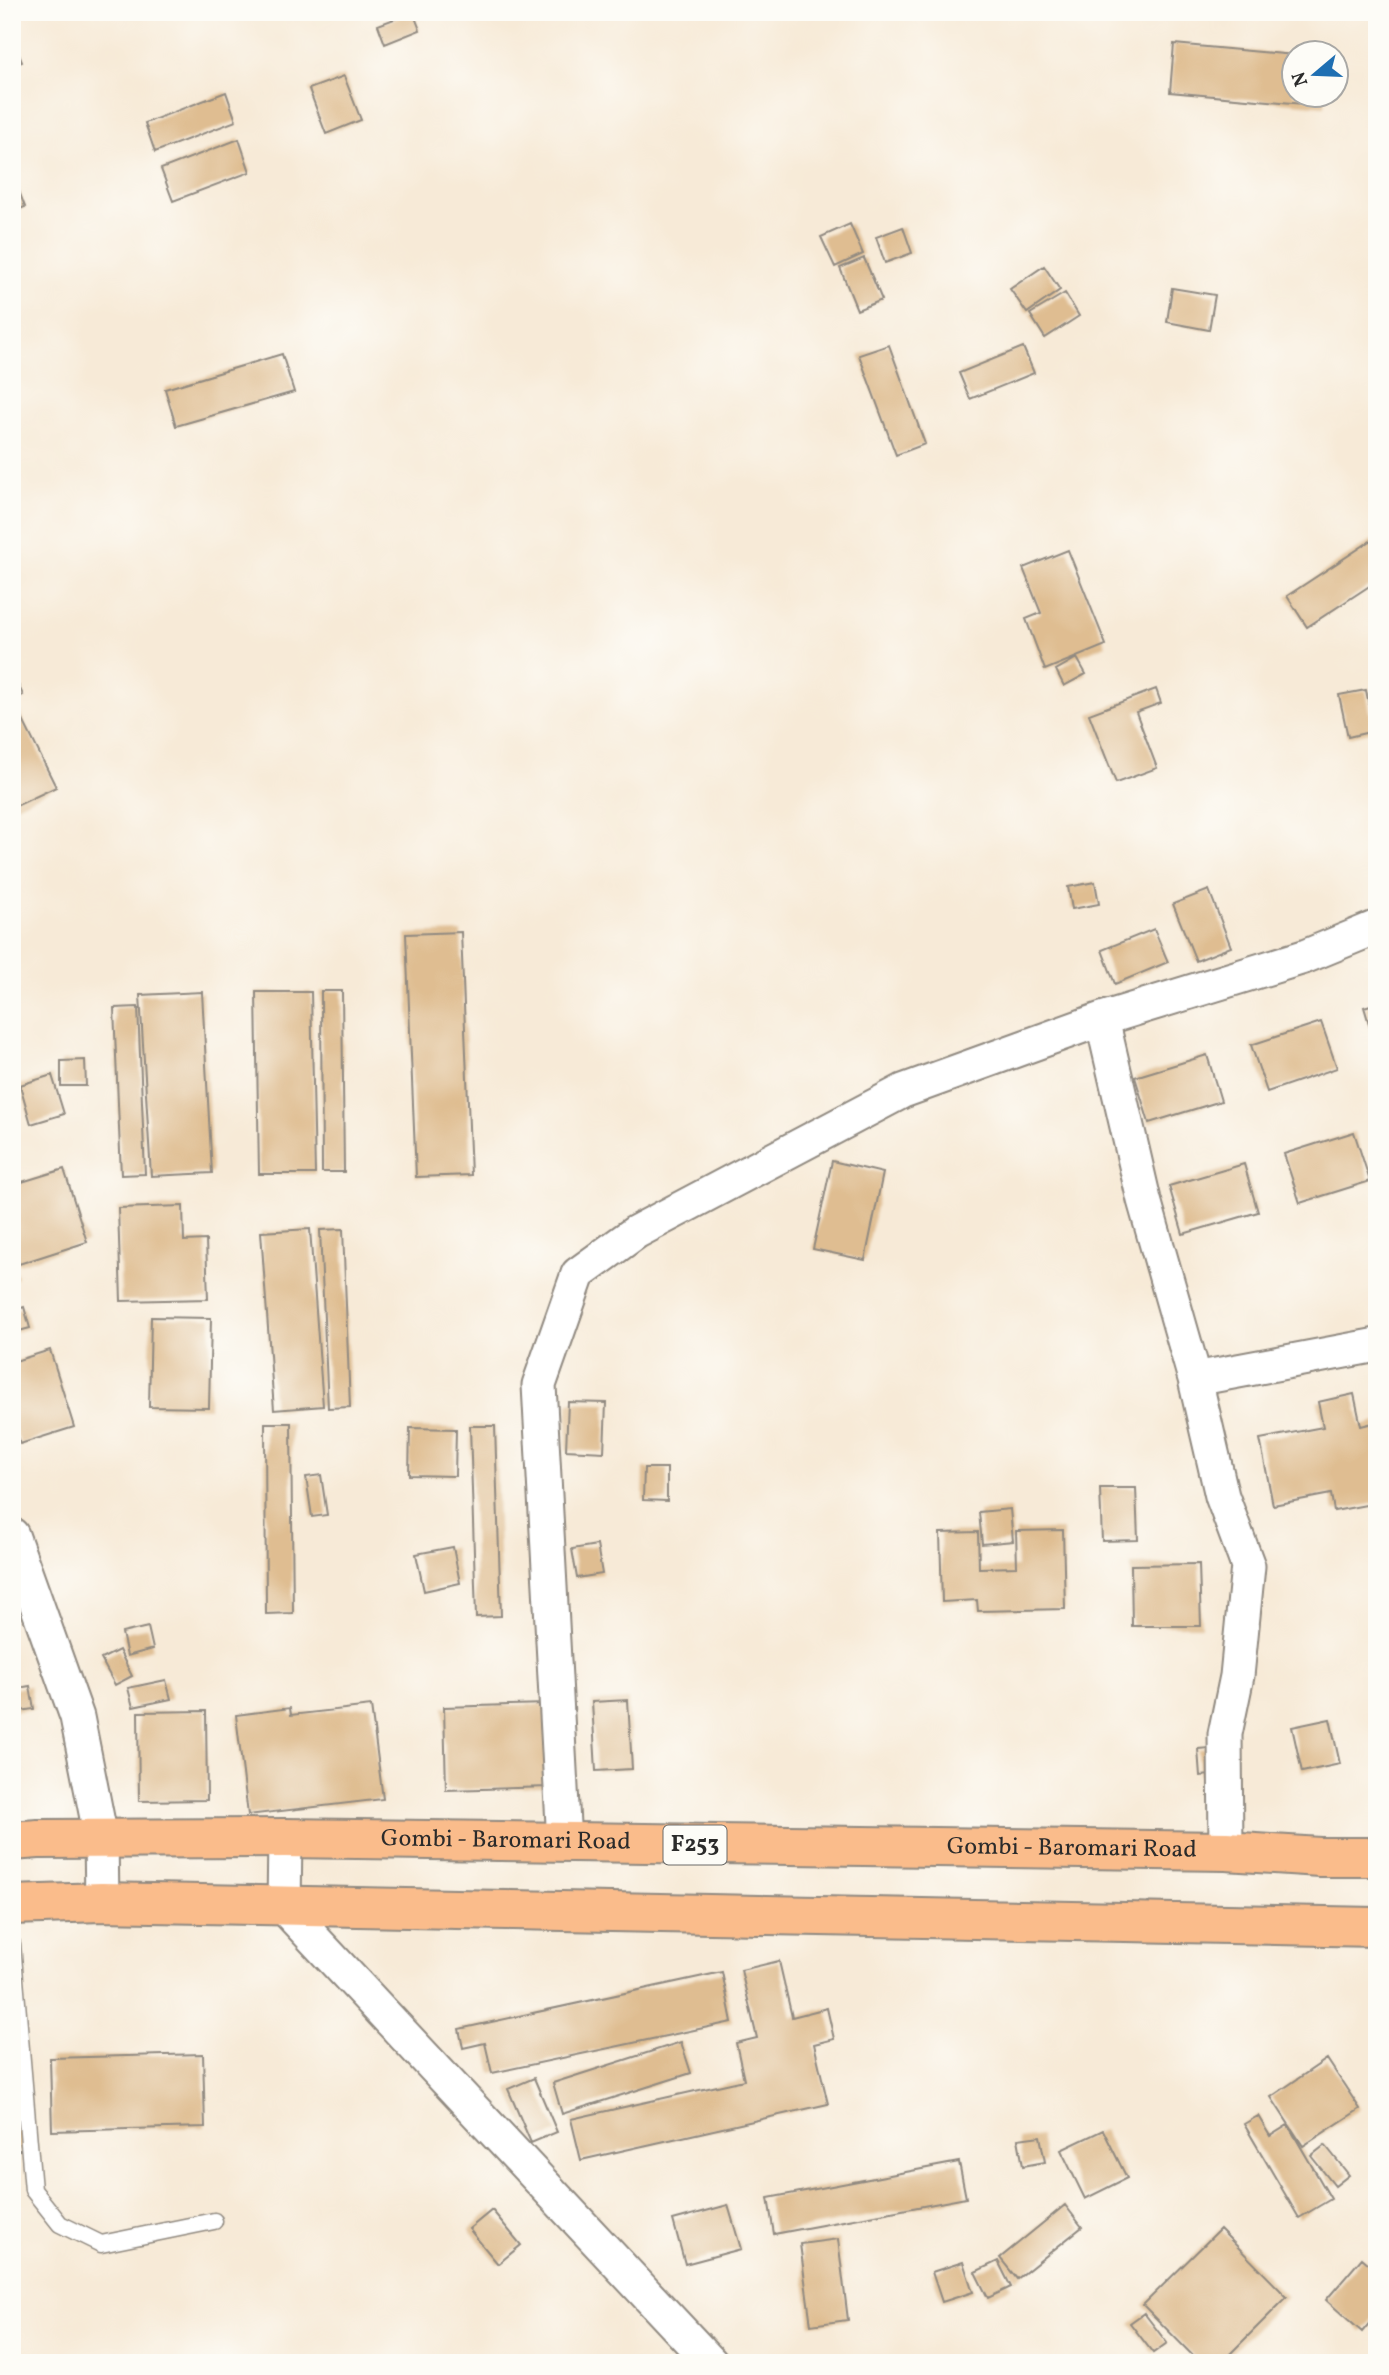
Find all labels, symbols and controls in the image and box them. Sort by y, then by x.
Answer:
north arrow [1280,38,1350,108]
text: N [1286,68,1315,90]
street label: Gombi - Baromari Road [381,1822,631,1860]
road number: F253 [664,1826,726,1864]
street label: Gombi - Baromari Road [947,1830,1197,1868]

